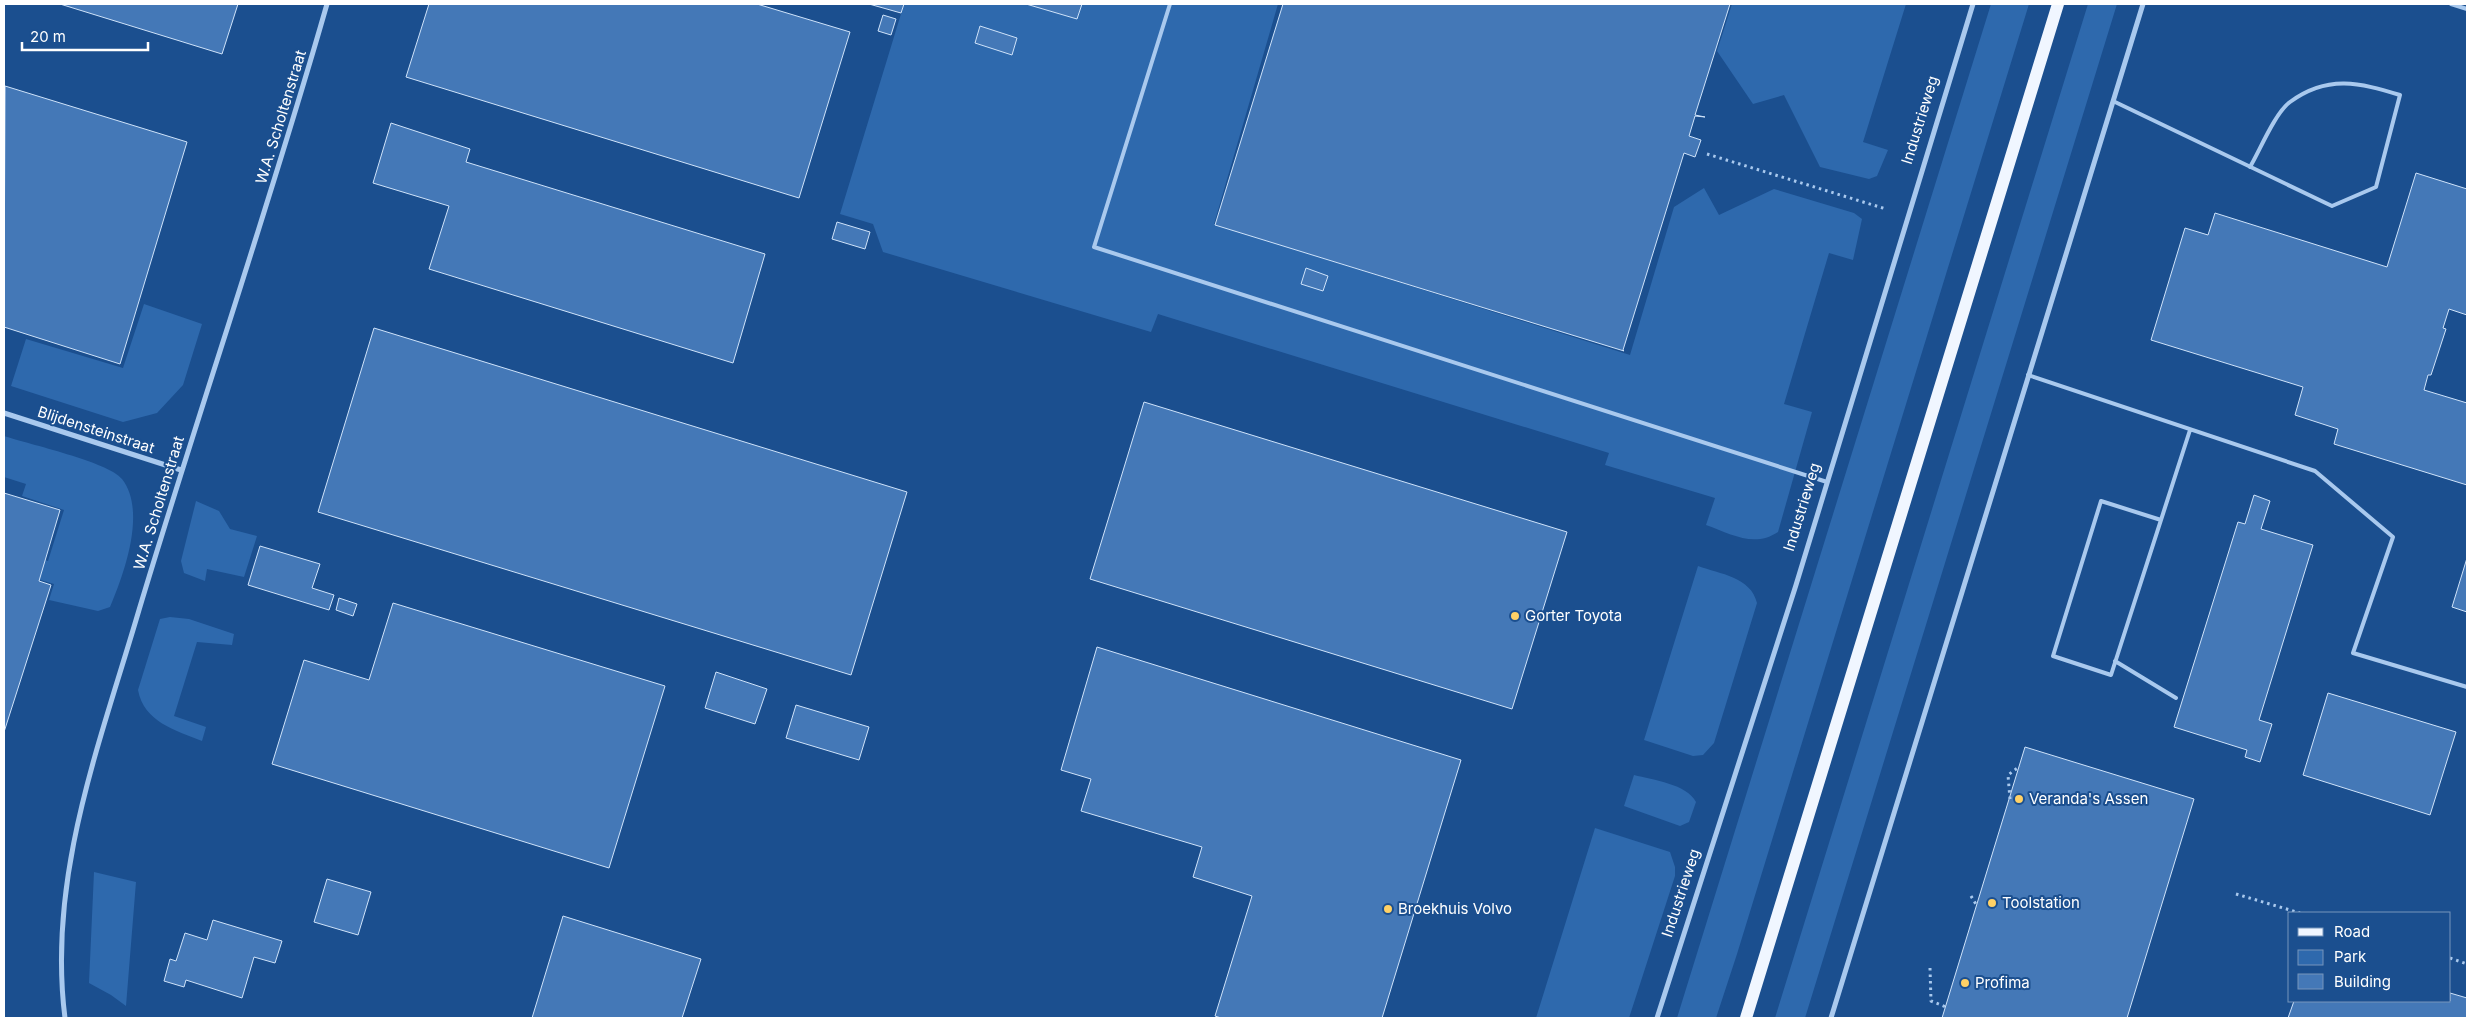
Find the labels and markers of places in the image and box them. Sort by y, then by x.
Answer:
place label: Gorter Toyota [1525,606,1622,625]
marker: Gorter Toyota [1509,610,1521,622]
place label: Veranda's Assen [2029,789,2148,808]
marker: Veranda's Assen [2013,793,2025,805]
place label: Toolstation [2002,893,2080,912]
marker: Toolstation [1986,897,1998,909]
place label: Broekhuis Volvo [1398,899,1512,918]
marker: Broekhuis Volvo [1382,903,1394,915]
place label: Profima [1975,973,2030,992]
marker: Profima [1959,977,1971,989]

